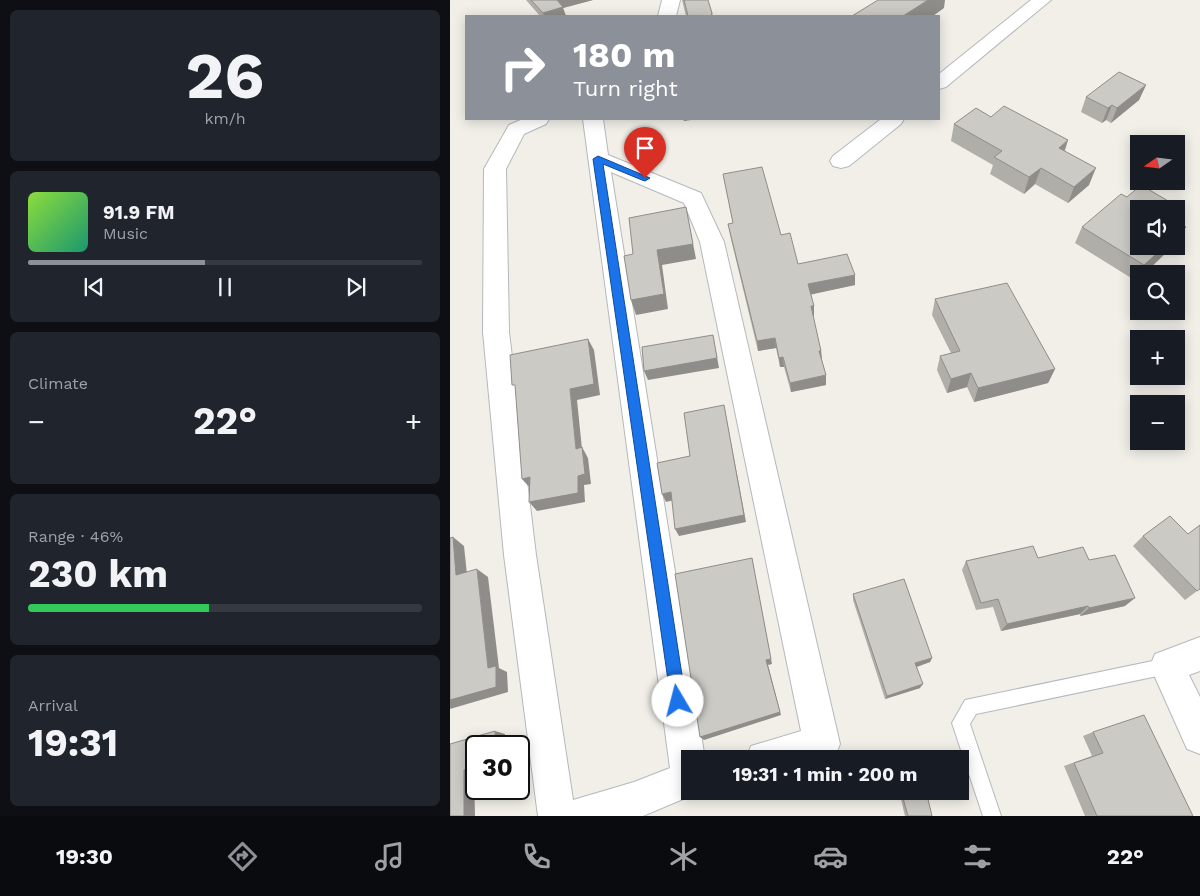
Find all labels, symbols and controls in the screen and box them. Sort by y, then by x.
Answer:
text: 180 m [573,34,676,76]
icon: right [490,35,555,100]
text: 26 [186,38,264,114]
text: Turn right [573,76,678,101]
text: km/h [204,109,246,128]
pin [624,127,666,178]
icon: arrive [631,134,659,162]
north arrow [1130,135,1185,190]
map controls [1130,135,1185,450]
button: sound [1130,200,1185,255]
text: 91.9 FM [103,201,174,224]
text: Music [103,224,148,243]
button: search [1130,265,1185,320]
icon: previous [80,273,108,301]
icon: pause [211,273,239,301]
icon: next [342,273,370,301]
button: + [1130,330,1185,385]
text: Climate [28,374,88,393]
button: − [1130,395,1185,450]
text: 22° [193,399,257,443]
text: − [28,405,45,438]
text: + [405,405,422,438]
text: Range · 46% [28,527,123,546]
text: 230 km [28,552,168,596]
position arrow [651,674,703,726]
text: Arrival [28,696,78,715]
text: 19:31 [28,721,118,765]
speed limit sign: 30 [465,735,530,800]
text: 19:31 · 1 min · 200 m [732,763,918,786]
icon: directions [225,839,260,874]
icon: music [372,839,407,874]
icon: phone [519,839,554,874]
icon: climate [666,839,701,874]
icon: car [813,839,848,874]
icon: filters [960,839,995,874]
text: 19:30 [56,844,113,869]
text: 22° [1107,844,1144,869]

